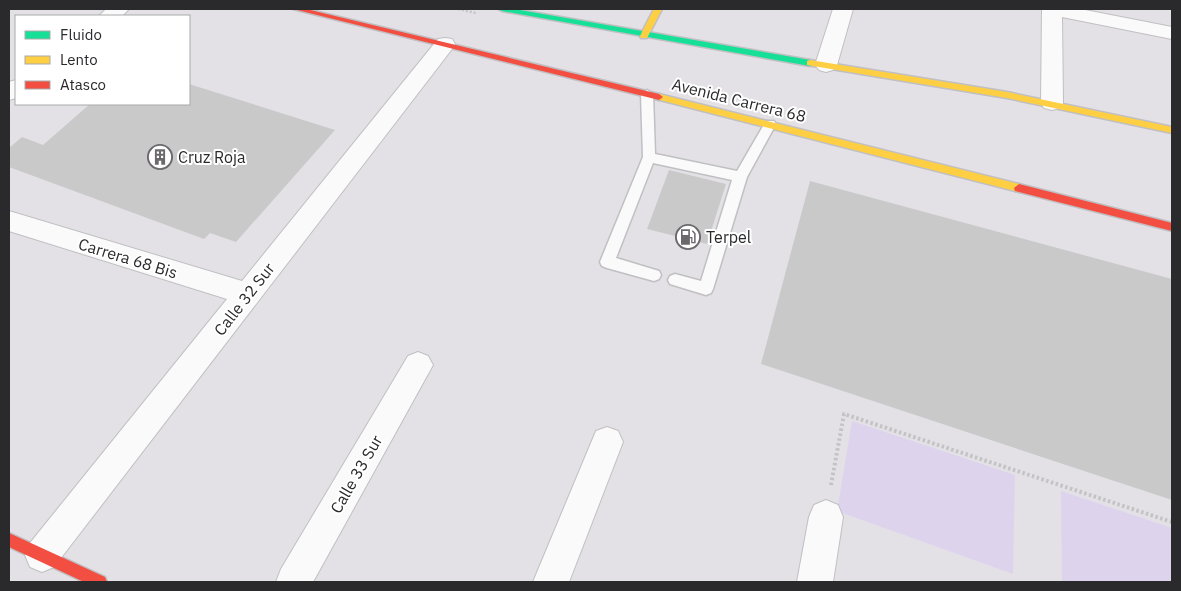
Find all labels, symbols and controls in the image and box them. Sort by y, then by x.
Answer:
legend [15,15,190,105]
text: Fluido [60,25,102,44]
text: Lento [60,50,98,69]
street label: Avenida Carrera 68 [670,74,808,126]
text: Atasco [60,75,106,94]
building icon: Cruz Roja [147,144,173,170]
place label: Cruz Roja [178,147,246,167]
fuel station icon: Terpel [675,224,701,250]
place label: Terpel [706,227,751,247]
street label: Carrera 68 Bis [76,233,180,283]
street label: Calle 32 Sur [209,259,279,339]
street label: Calle 33 Sur [326,431,386,517]

